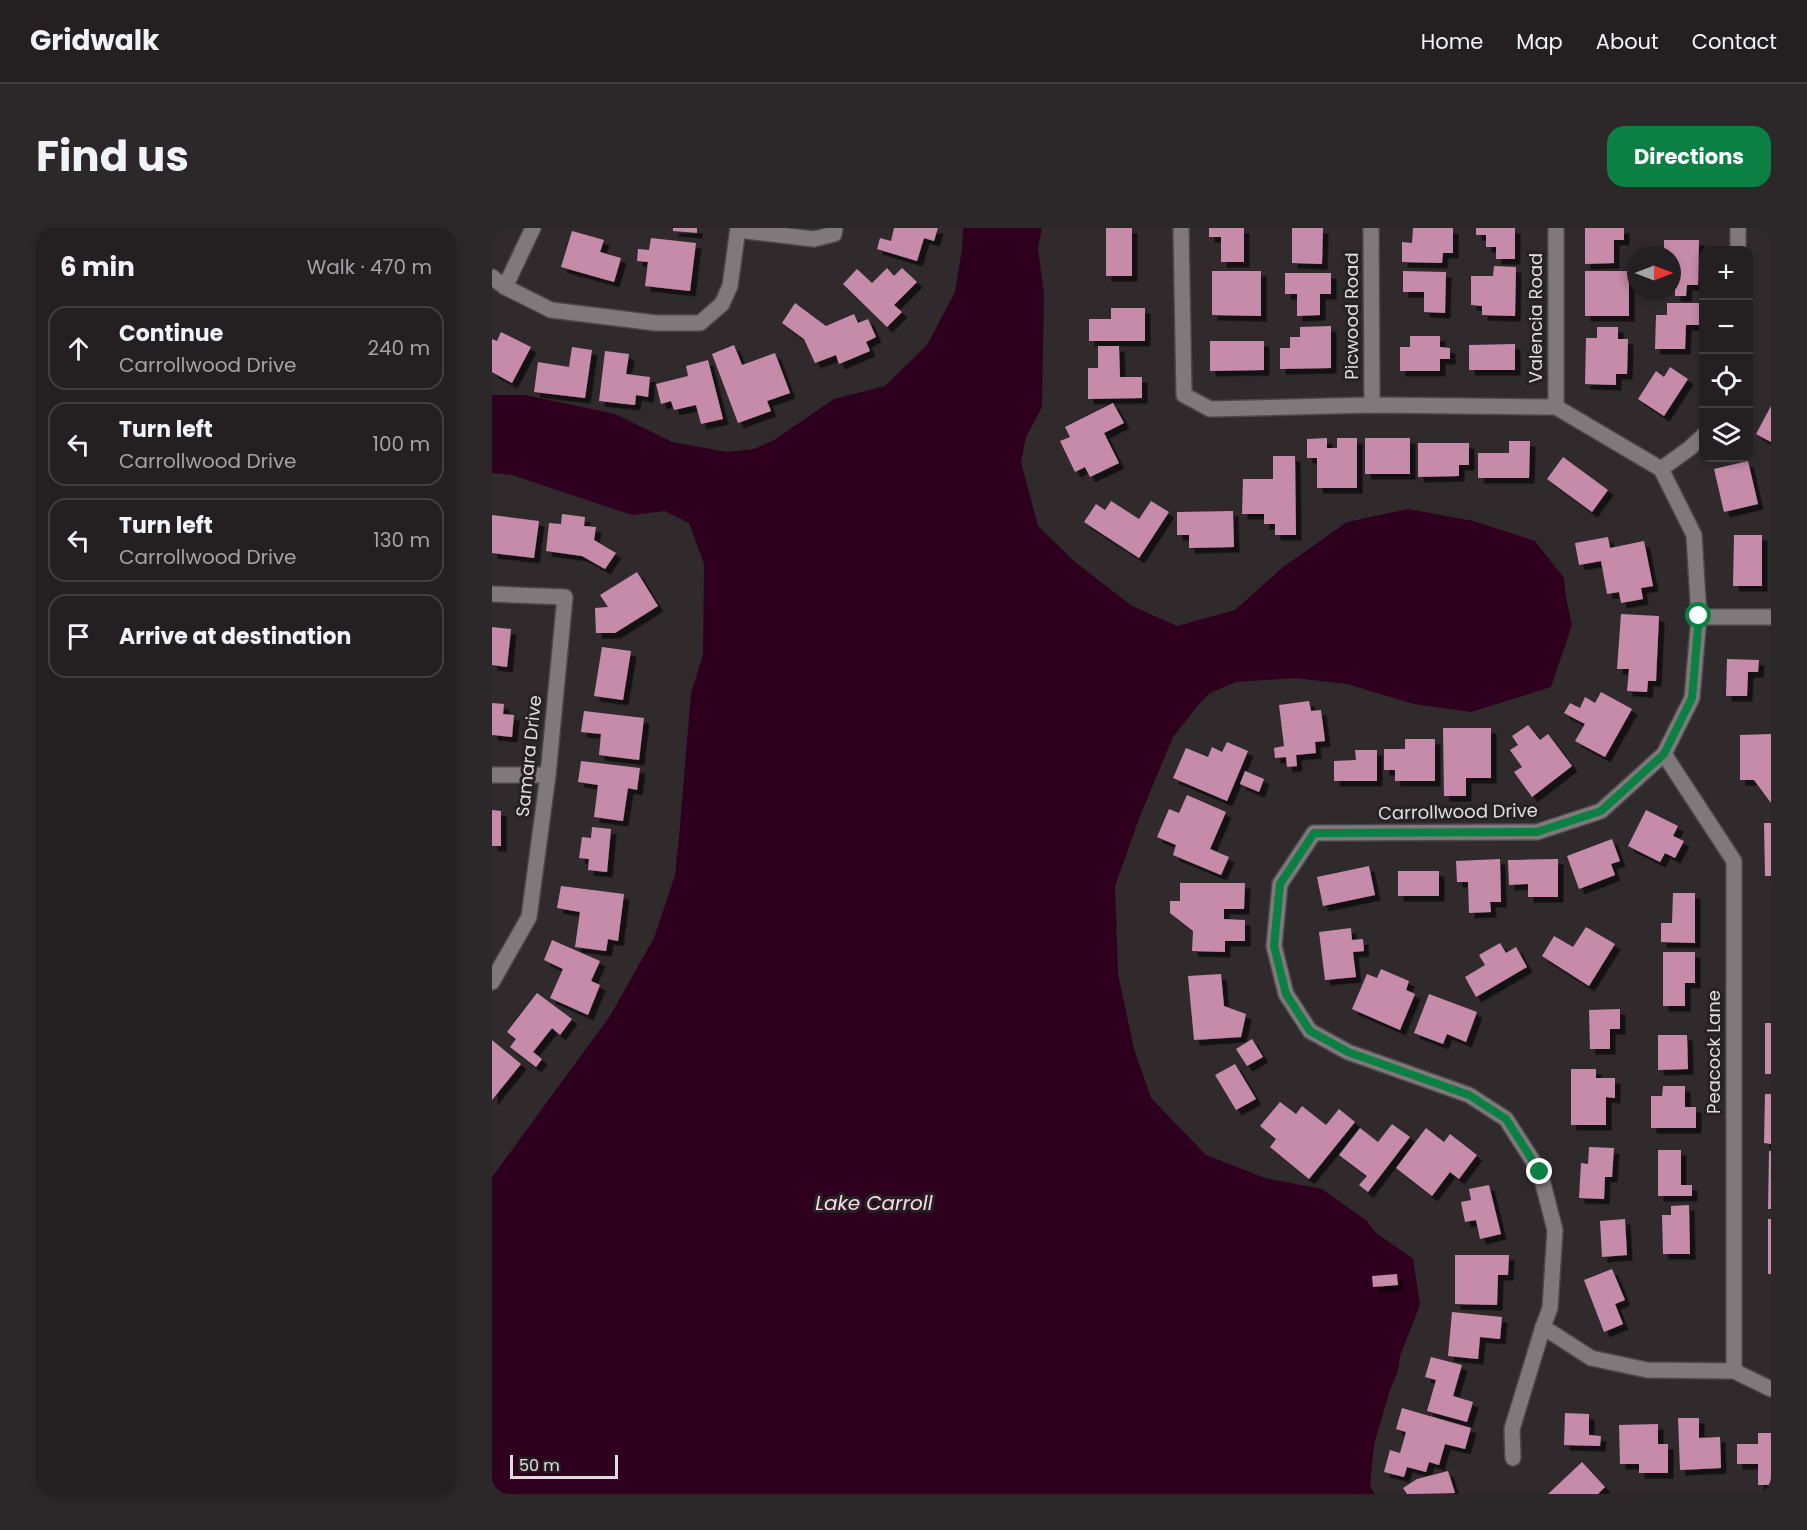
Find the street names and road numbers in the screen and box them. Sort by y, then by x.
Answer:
street label: Picwood Road [1339,252,1364,380]
street label: Valencia Road [1523,253,1548,383]
street label: Samara Drive [510,694,547,818]
street label: Carrollwood Drive [1378,798,1538,825]
street label: Peacock Lane [1701,990,1726,1114]

